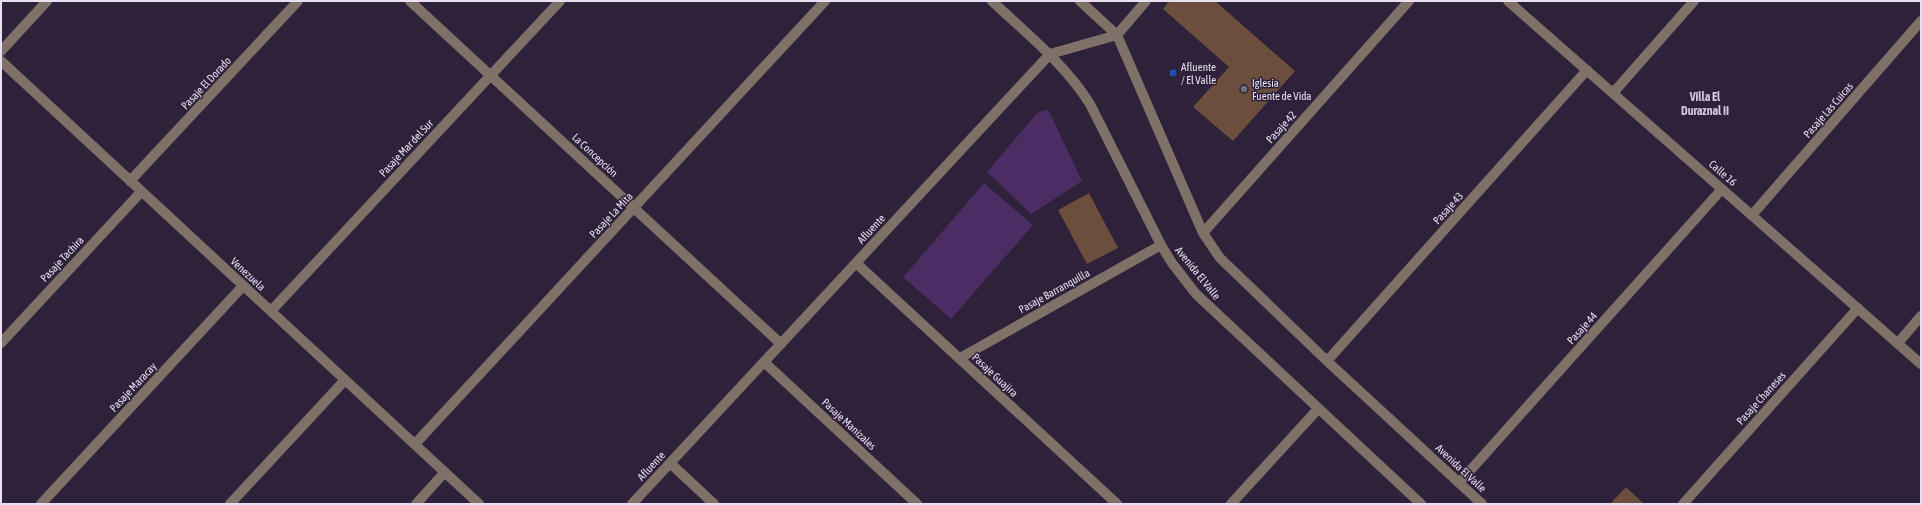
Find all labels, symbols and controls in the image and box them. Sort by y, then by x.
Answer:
street label: Pasaje El Dorado [179,54,233,112]
place label: Afluente / El Valle [1181,61,1216,86]
marker: Afluente / El Valle [1168,68,1178,78]
place label: Iglesia Fuente de Vida [1252,77,1312,102]
street label: Pasaje Las Cuicas [1801,80,1855,140]
marker: Iglesia Fuente de Vida [1239,84,1249,94]
district label: Villa El Duraznal II [1681,90,1729,118]
street label: Pasaje 42 [1264,109,1298,145]
street label: Pasaje Mar del Sur [377,117,436,179]
street label: La Concepción [570,131,620,179]
street label: Calle 16 [1707,158,1739,188]
street label: Pasaje La Mita [587,190,635,240]
street label: Pasaje 43 [1431,190,1465,226]
street label: Afluente [855,212,887,246]
street label: Pasaje Tachira [38,234,86,284]
street label: Avenida El Valle [1173,244,1223,302]
street label: Venezuela [228,255,268,293]
street label: Pasaje Barranquilla [1016,267,1092,315]
street label: Pasaje 44 [1565,310,1599,346]
street label: Pasaje Guajira [970,351,1020,399]
street label: Pasaje Maracay [107,360,159,414]
street label: Pasaje Chaneses [1734,369,1788,427]
street label: Pasaje Manizales [820,396,879,452]
street label: Avenida El Valle [1433,442,1489,494]
street label: Afluente [635,449,667,483]

